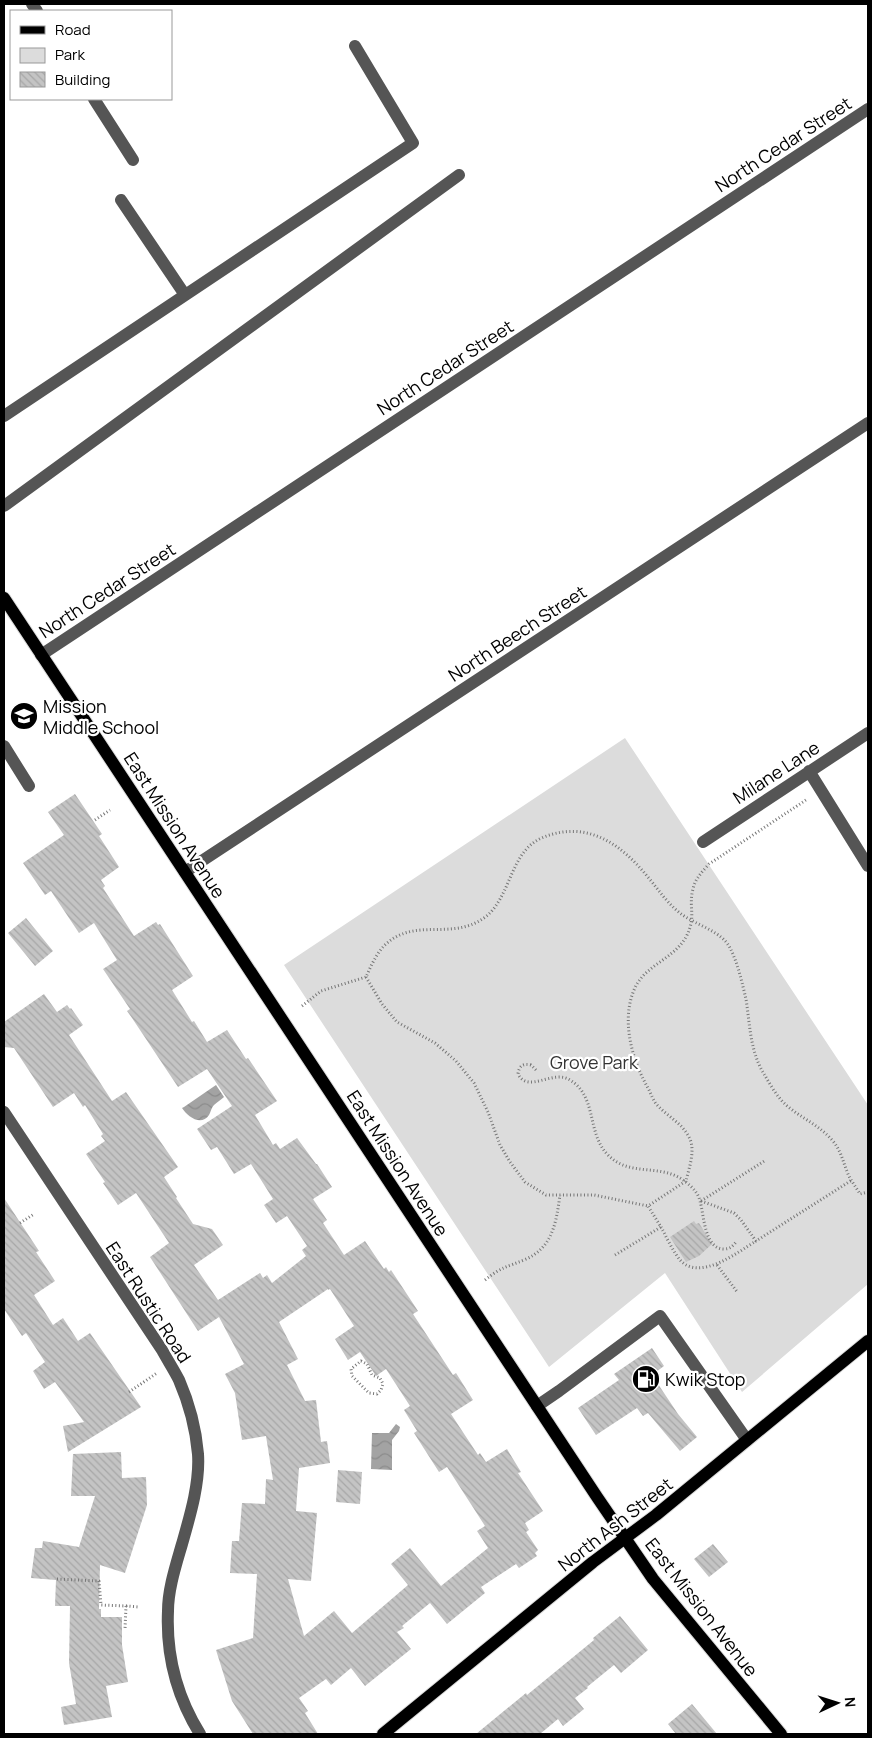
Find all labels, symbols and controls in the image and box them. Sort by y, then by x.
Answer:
legend [10,10,172,100]
text: Road [55,19,91,40]
text: Park [55,44,85,65]
text: Building [55,69,110,90]
street label: North Cedar Street [710,91,856,197]
street label: North Cedar Street [372,314,518,420]
street label: North Cedar Street [34,537,180,643]
street label: North Beech Street [443,579,591,687]
place label: Mission Middle School [43,694,159,739]
school or university icon: Mission Middle School [9,701,39,731]
street label: Milane Lane [728,735,824,809]
street label: East Mission Avenue [119,747,231,903]
park label: Grove Park [550,1050,639,1074]
street label: East Mission Avenue [342,1085,454,1241]
street label: East Rustic Road [101,1237,197,1367]
fuel station icon: Kwik Stop [631,1364,661,1394]
place label: Kwik Stop [665,1367,745,1391]
street label: North Ash Street [553,1472,677,1576]
street label: East Mission Avenue [640,1533,764,1681]
north arrow [812,1678,862,1728]
text: N [841,1696,860,1708]

